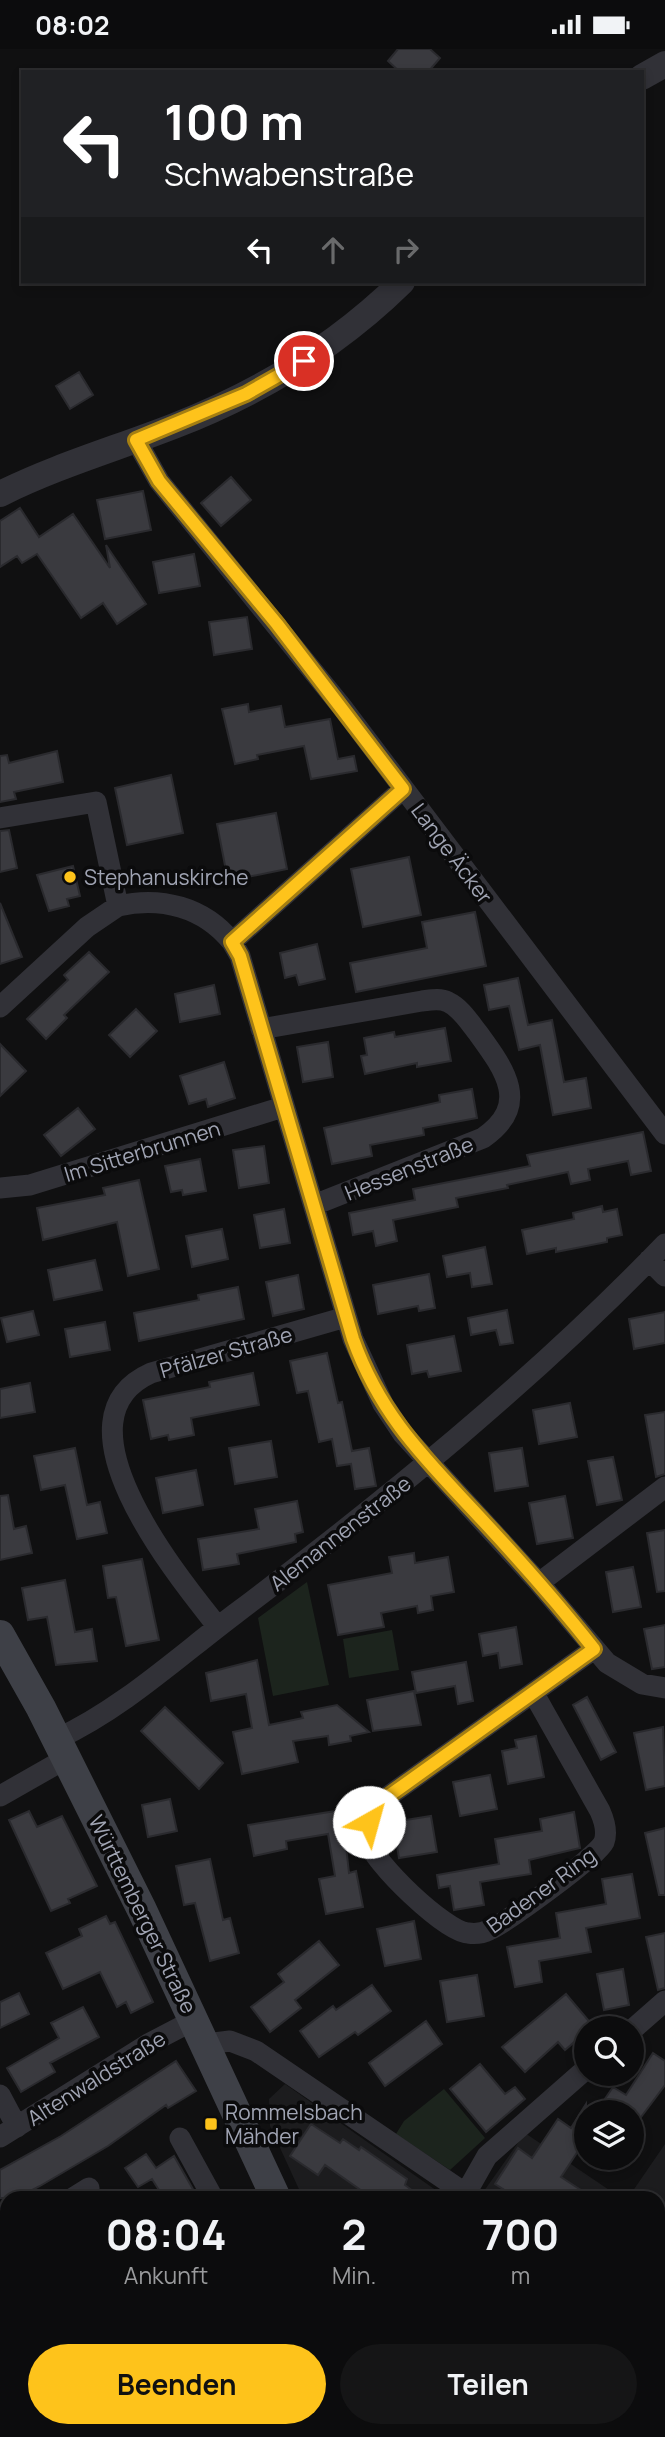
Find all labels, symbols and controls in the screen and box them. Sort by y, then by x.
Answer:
text: 08:02 [35,7,110,43]
text: 100 m [164,88,304,155]
icon: left [49,98,140,189]
text: Schwabenstraße [164,152,414,196]
icon: left [241,231,279,269]
icon: ahead [314,231,352,269]
icon: right [387,231,425,269]
pin [274,331,334,391]
icon: arrive [285,342,323,380]
street label: Lange Äcker [405,797,499,909]
place label: Stephanuskirche [84,863,249,891]
marker: Stephanuskirche [62,869,78,885]
street label: Im Sitterbrunnen [60,1114,224,1188]
street label: Hessenstraße [341,1130,477,1206]
street label: Pfälzer Straße [157,1320,295,1384]
street label: Alemannenstraße [264,1469,416,1597]
position arrow [332,1785,406,1859]
street label: Württemberger Straße [83,1810,203,2018]
street label: Badener Ring [481,1841,601,1939]
map controls [574,2016,644,2170]
button: search [574,2016,644,2086]
street label: Altenwaldstraße [21,2024,171,2132]
place label: Rommelsbach Mähder [225,2098,363,2150]
button: layers [574,2100,644,2170]
marker: Rommelsbach Mähder [203,2116,219,2132]
text: 08:04 [106,2205,226,2263]
text: 2 [342,2205,367,2263]
text: 700 [482,2205,559,2263]
text: Ankunft [124,2259,208,2291]
text: Min. [332,2259,376,2291]
text: m [511,2259,530,2291]
button: Beenden [28,2344,326,2424]
button: Teilen [340,2344,637,2424]

